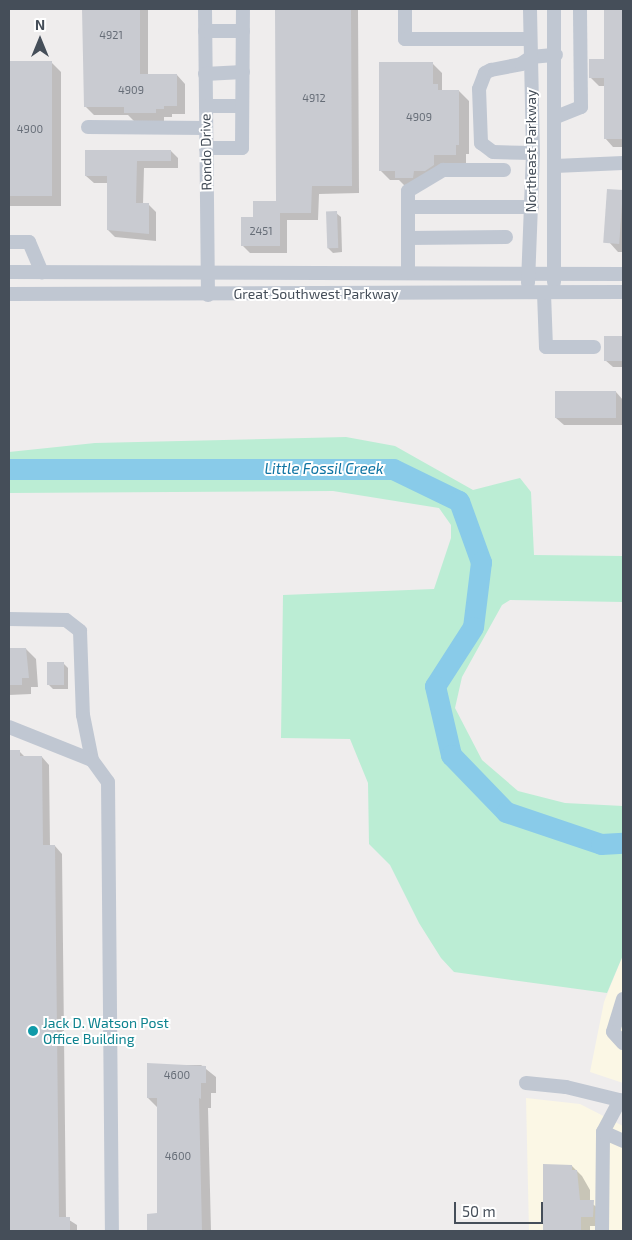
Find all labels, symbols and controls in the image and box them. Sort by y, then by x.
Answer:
north arrow [15,15,65,65]
text: N [35,16,45,33]
house number: 4921 [99,28,123,42]
house number: 4909 [118,83,144,97]
street label: Northeast Parkway [523,90,539,212]
house number: 4912 [302,91,326,105]
house number: 4909 [406,110,432,124]
street label: Rondo Drive [197,113,215,191]
house number: 4900 [17,122,43,136]
house number: 2451 [249,224,273,238]
street label: Great Southwest Parkway [234,286,398,302]
water label: Little Fossil Creek [264,460,384,478]
place label: Jack D. Watson Post Office Building [43,1015,169,1048]
marker: Jack D. Watson Post Office Building [27,1025,39,1037]
house number: 4600 [164,1068,190,1082]
house number: 4600 [165,1149,191,1163]
scale bar [457,1192,546,1224]
text: 50 m [462,1202,496,1220]

